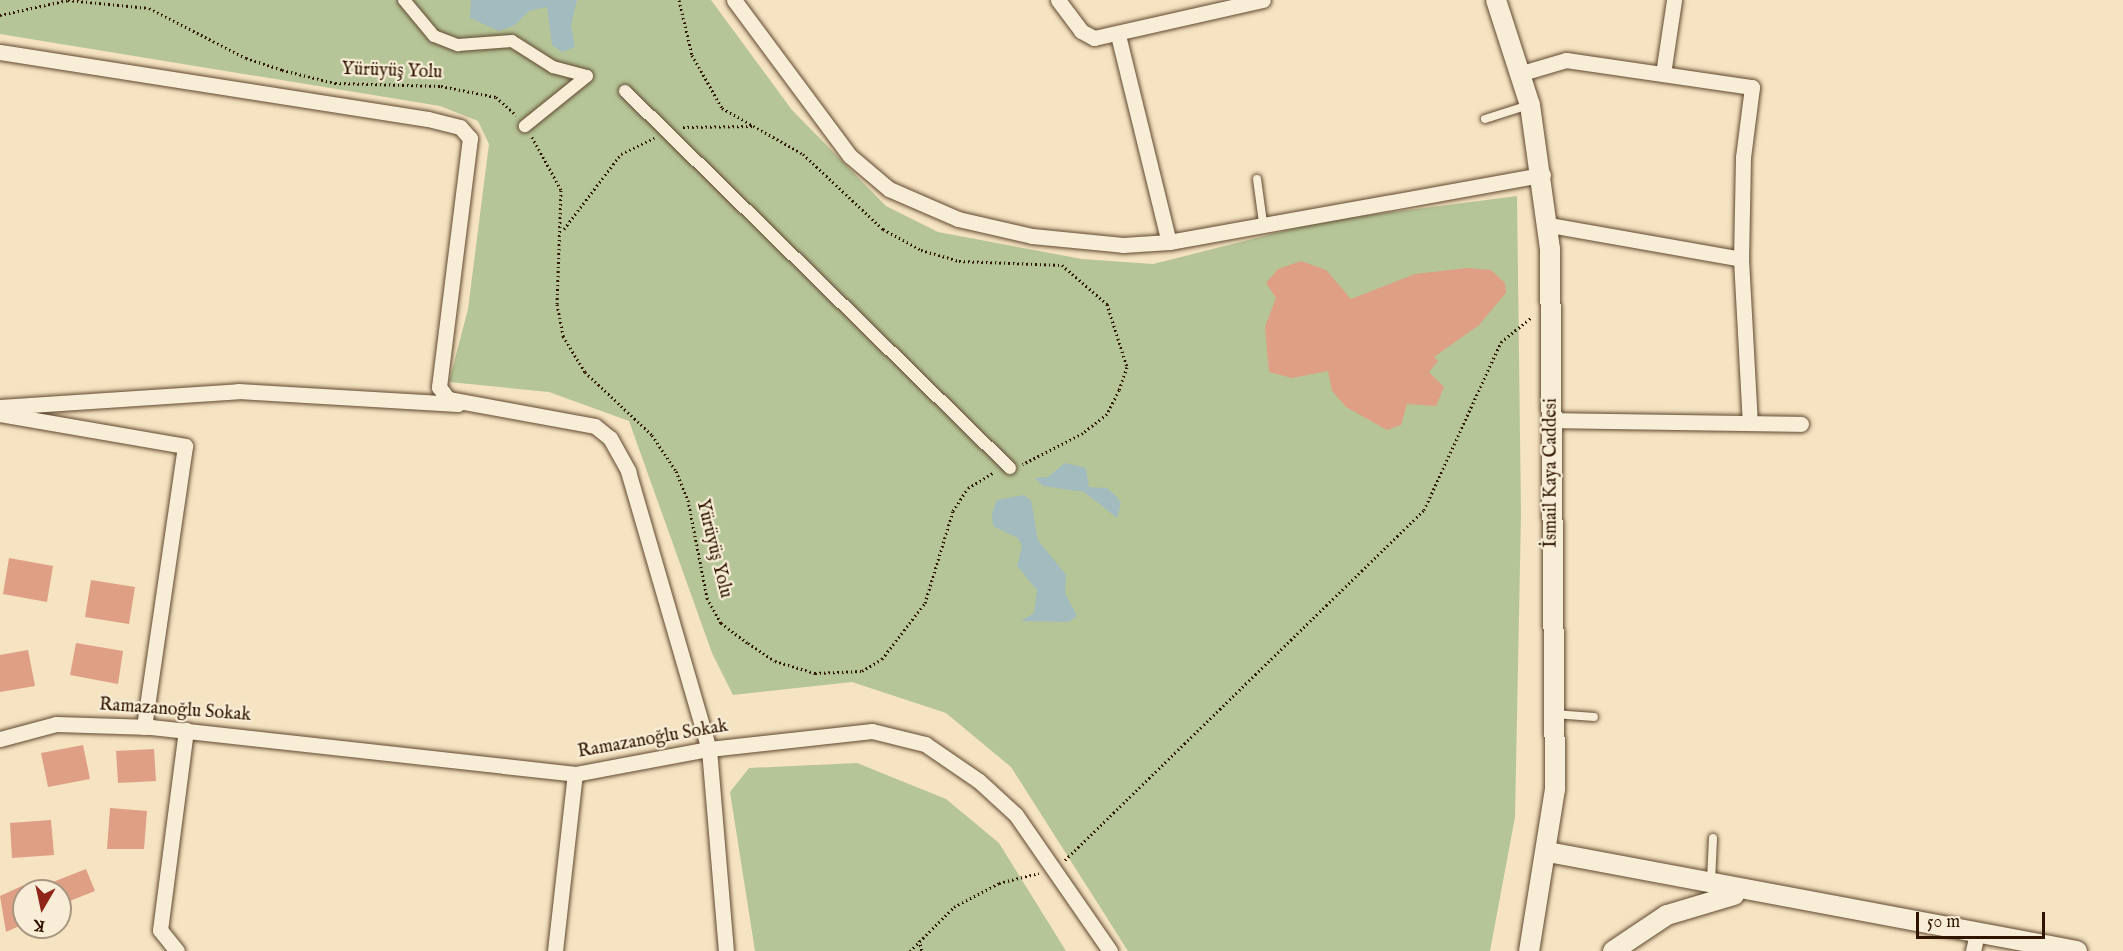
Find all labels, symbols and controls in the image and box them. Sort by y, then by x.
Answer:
street label: Yürüyüş Yolu [341,59,443,85]
street label: İsmail Kaya Caddesi [1541,398,1563,548]
street label: Yürüyüş Yolu [690,497,736,601]
street label: Ramazanoğlu Sokak [98,695,252,727]
street label: Ramazanoğlu Sokak [576,716,730,764]
north arrow [12,879,72,939]
scale bar [1919,900,2048,938]
text: 50 m [1927,911,1960,934]
text: K [32,914,47,936]

